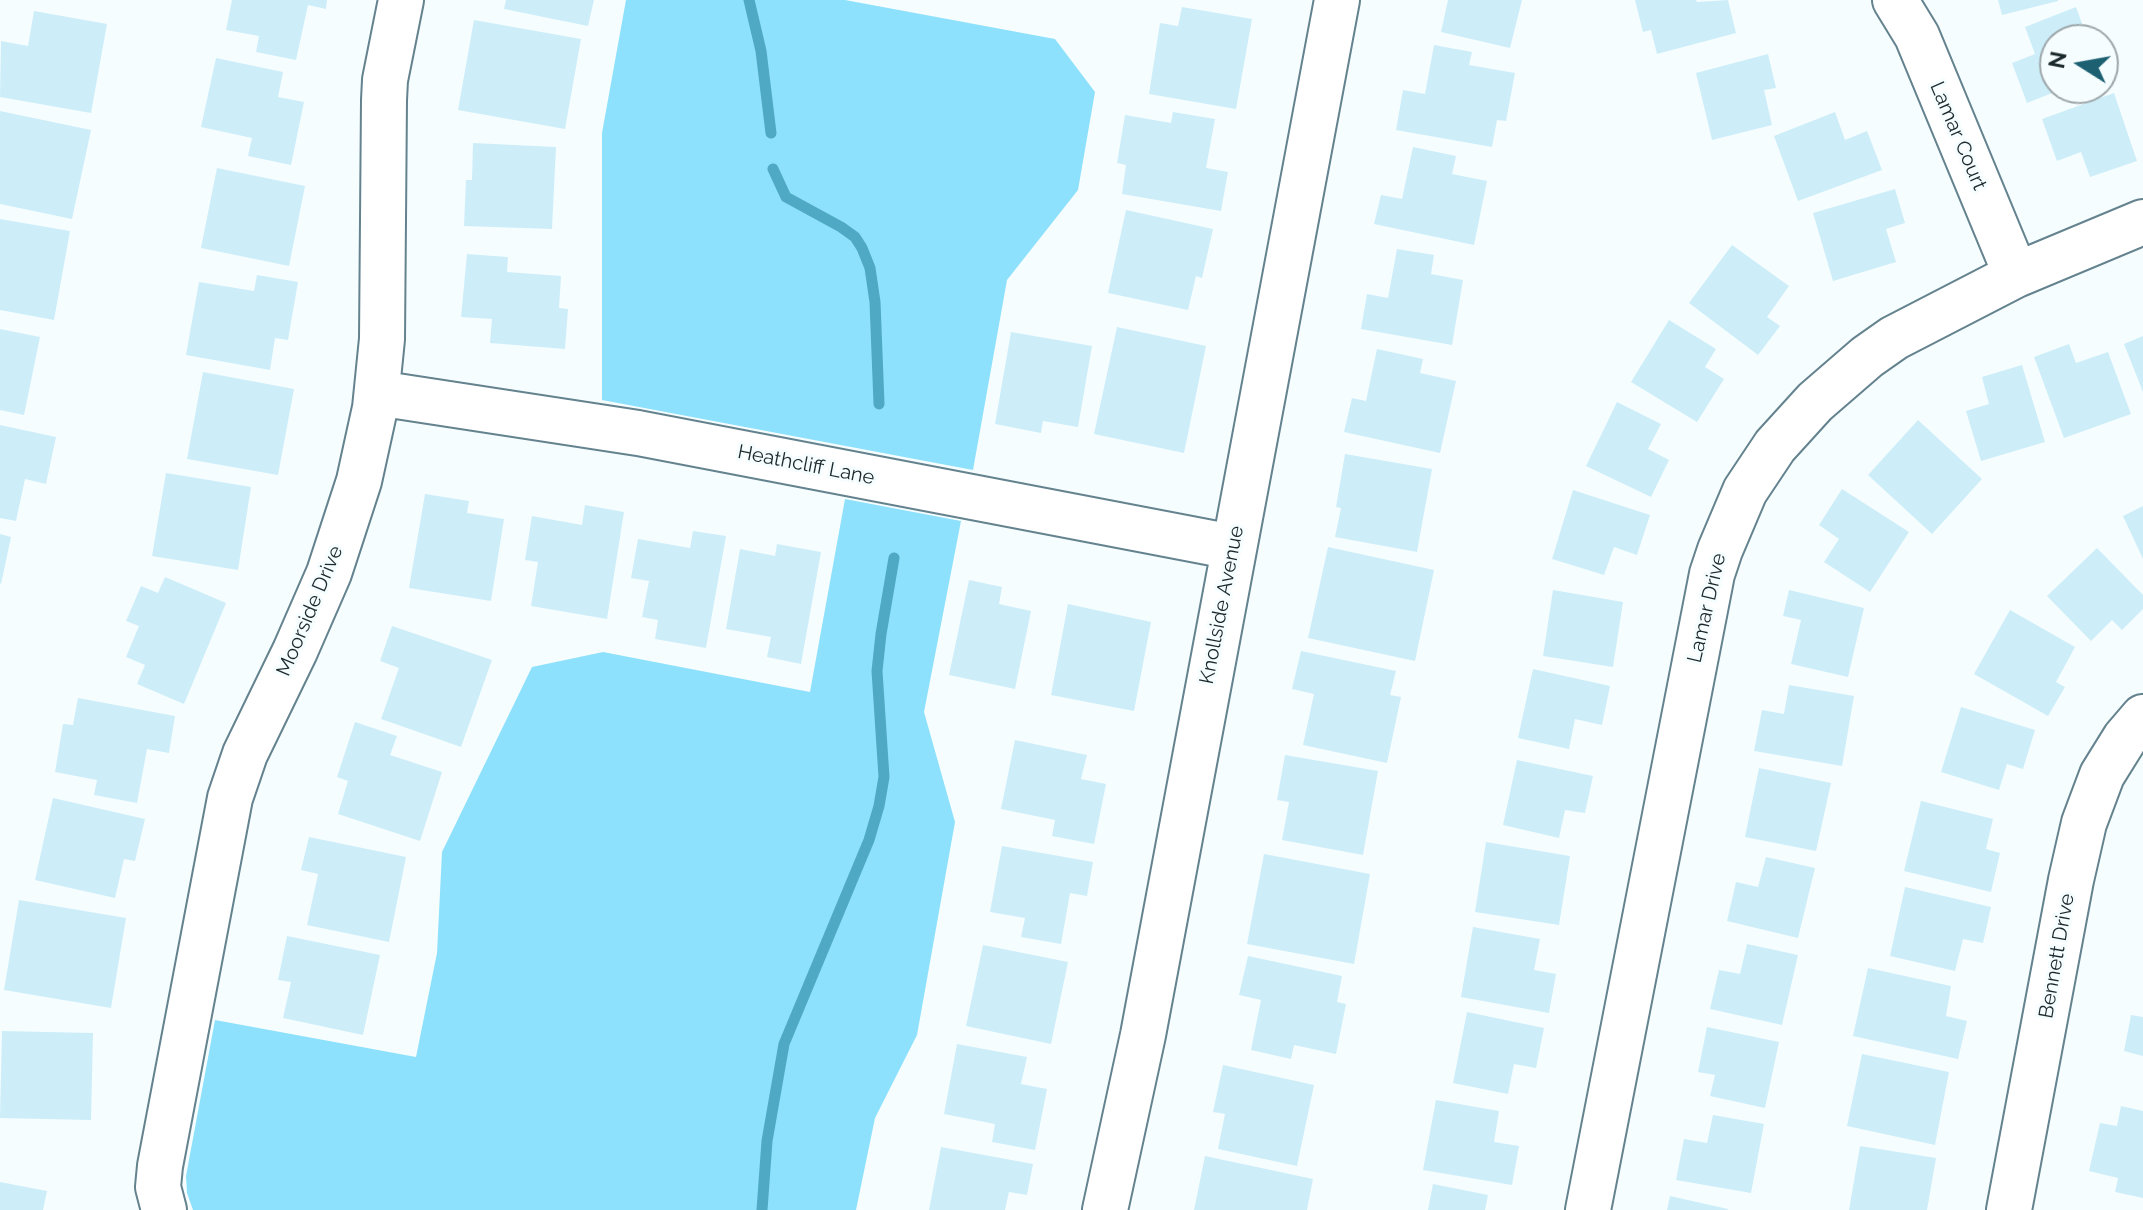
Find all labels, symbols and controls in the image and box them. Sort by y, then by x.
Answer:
north arrow [2039,24,2119,104]
text: N [2043,49,2072,71]
street label: Lamar Court [1924,78,1992,194]
street label: Heathcliff Lane [735,440,877,490]
street label: Knollside Avenue [1195,524,1249,686]
street label: Moorside Drive [272,542,348,680]
street label: Lamar Drive [1683,551,1731,665]
street label: Bennett Drive [2034,892,2080,1020]

